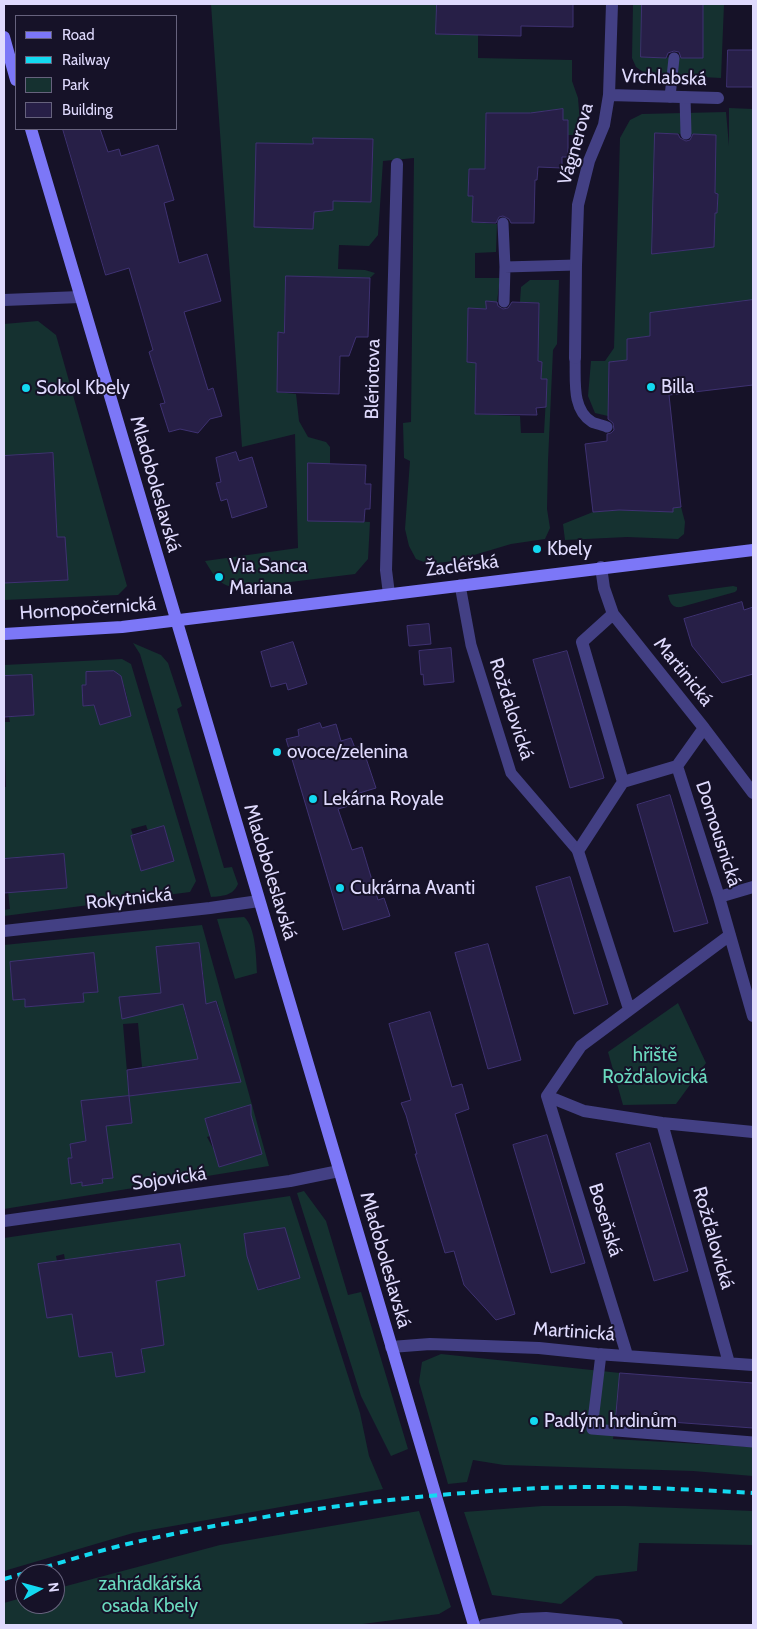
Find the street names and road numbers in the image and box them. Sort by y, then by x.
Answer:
street label: Vrchlabská [621,65,707,91]
street label: Vágnerova [553,100,599,188]
street label: Blériotova [361,338,385,420]
street label: Mladoboleslavská [125,413,185,555]
street label: Žacléřská [424,550,500,582]
street label: Hornopočernická [19,593,157,625]
street label: Martinická [648,633,718,711]
street label: Rožďalovická [484,655,538,763]
street label: Domousnická [690,778,746,890]
street label: Mladoboleslavská [239,801,301,943]
street label: Rokytnická [85,883,173,915]
street label: Sojovická [130,1162,208,1196]
street label: Boseňská [583,1181,627,1259]
street label: Rožďalovická [688,1184,738,1292]
street label: Mladoboleslavská [355,1189,415,1331]
street label: Martinická [532,1318,616,1346]

